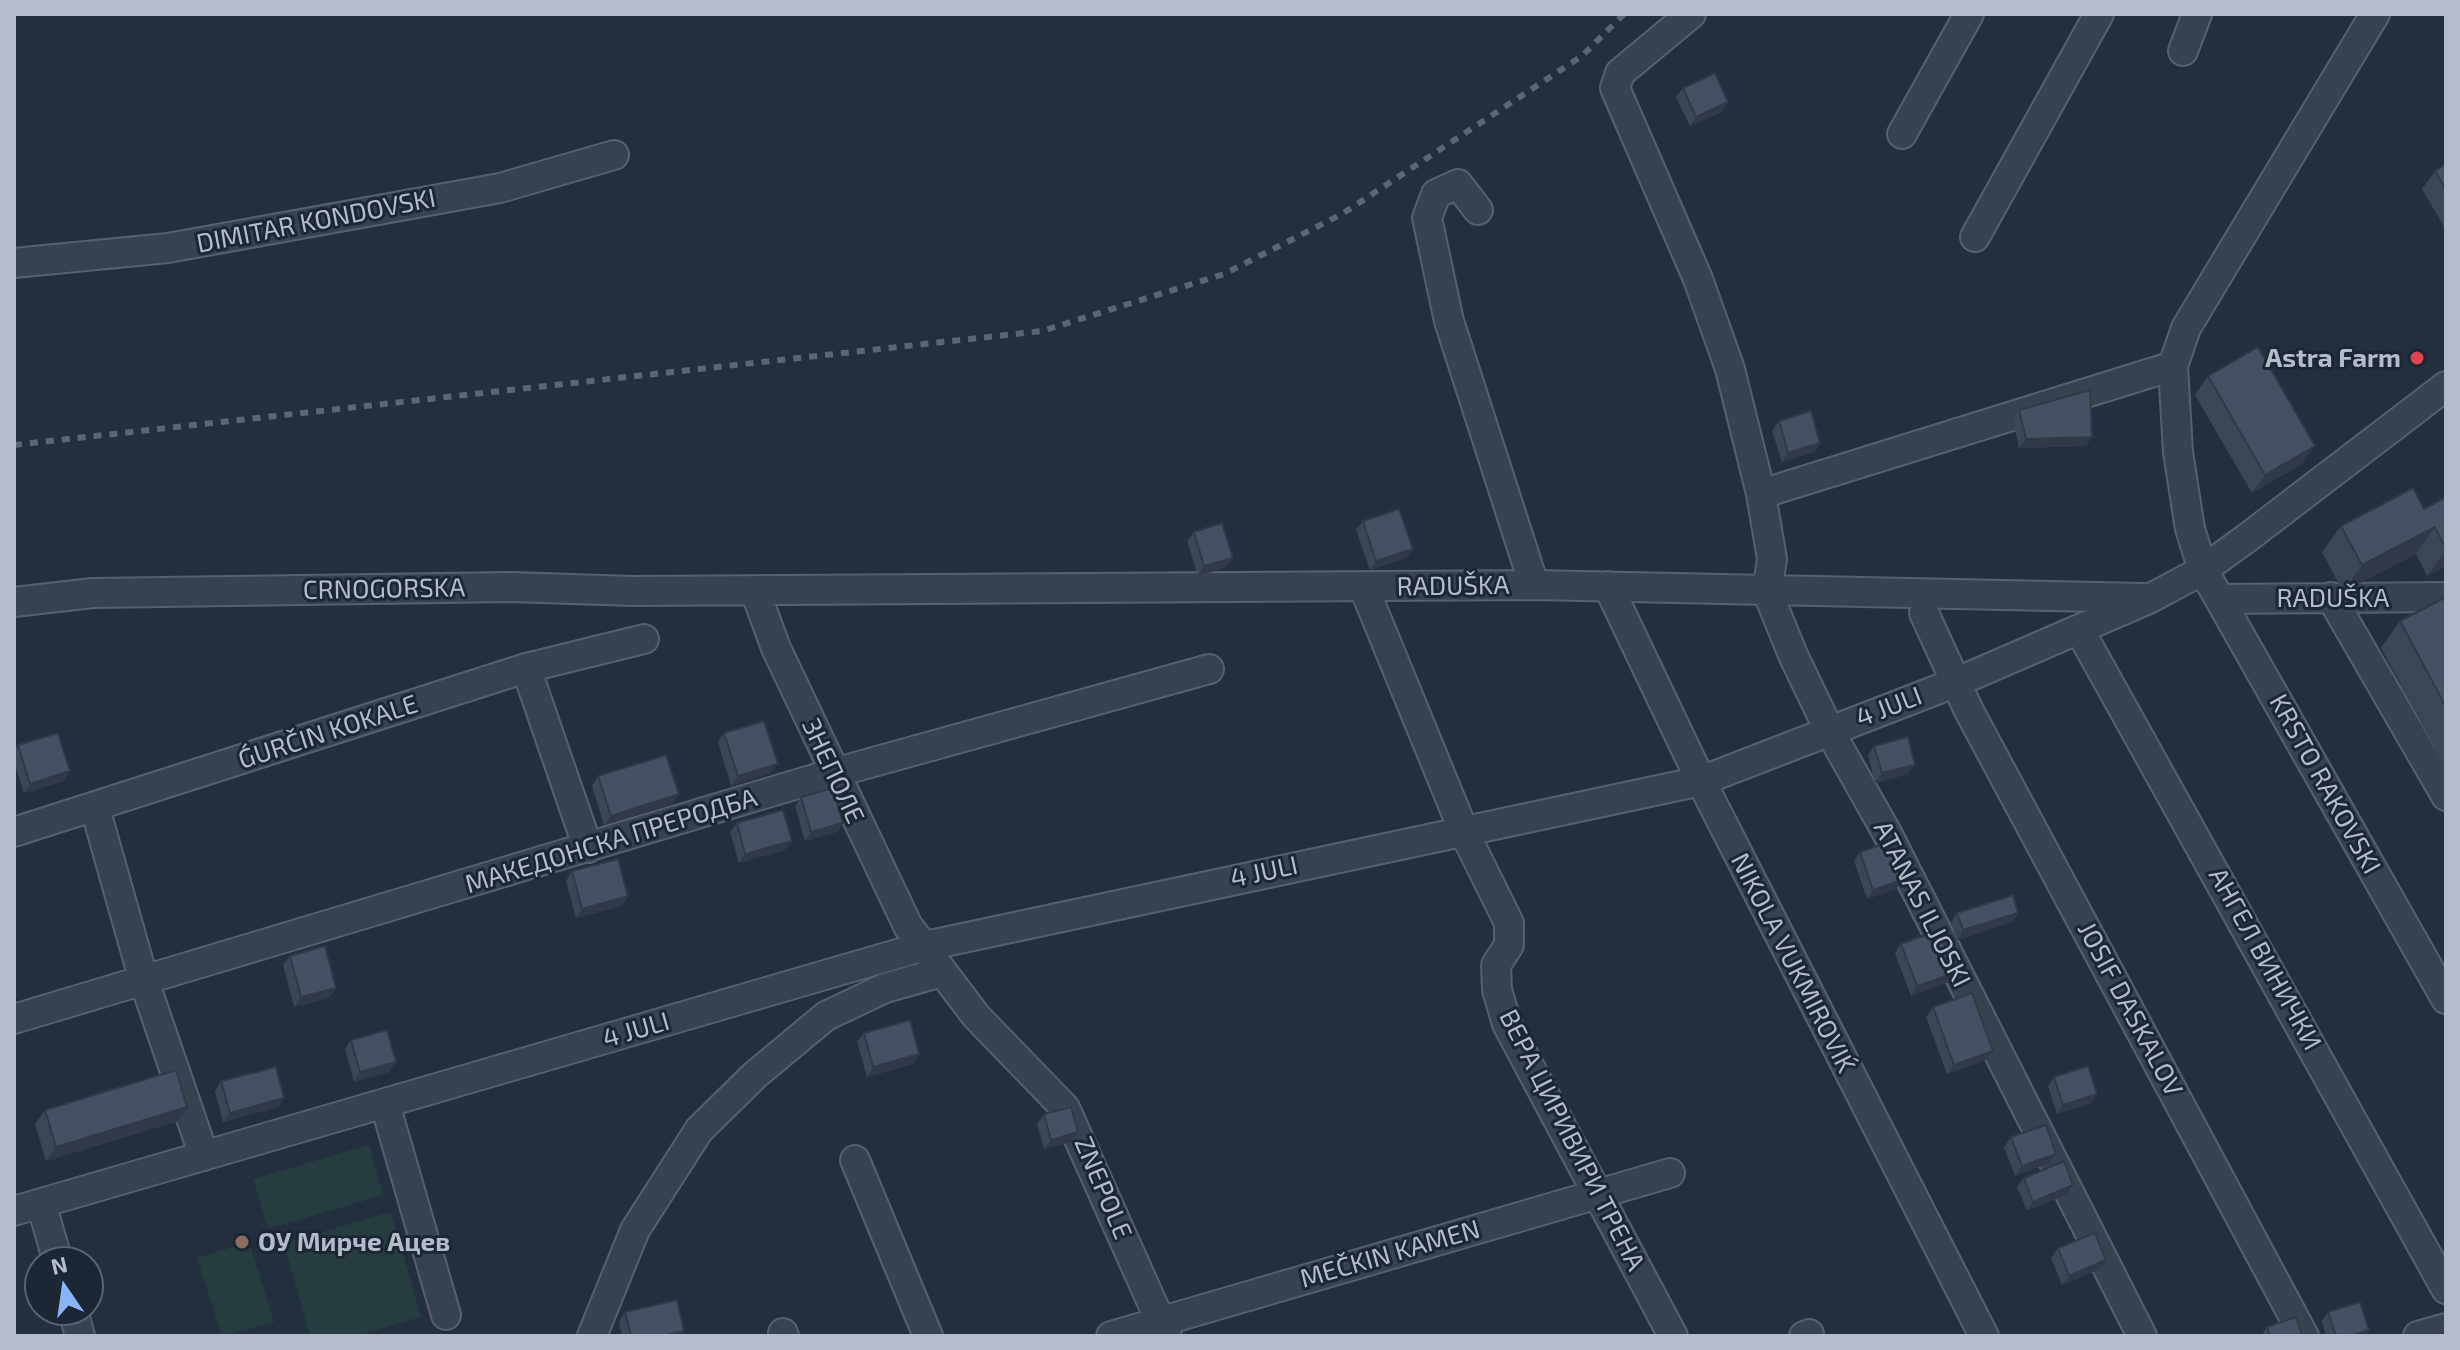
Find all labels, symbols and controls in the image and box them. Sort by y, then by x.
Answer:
street label: DIMITAR KONDOVSKI [194,183,438,259]
place label: Astra Farm [2265,342,2401,374]
marker: Astra Farm [2408,349,2426,367]
street label: RADUŠKA [1396,569,1510,603]
street label: CRNOGORSKA [303,572,465,606]
street label: RADUŠKA [2277,582,2389,614]
street label: 4 JULI [1852,680,1926,734]
street label: ǴURČIN KOKALE [234,688,422,776]
street label: KRSTO RAKOVSKI [2263,689,2387,879]
street label: ЗНЕПОЛЕ [795,714,871,828]
street label: МАКЕДОНСКА ПРЕРОДБА [461,782,761,900]
street label: ATANAS ILJOSKI [1867,816,1977,992]
street label: NIKOLA VUKMIROVIḰ [1724,848,1862,1078]
street label: 4 JULI [1227,850,1301,894]
street label: АНГЕЛ ВИНИЧКИ [2202,862,2328,1056]
street label: JOSIF DASKALOV [2071,917,2189,1101]
street label: ВЕРА ЦИРИВИРИ ТРЕНА [1493,1004,1651,1276]
street label: 4 JULI [599,1006,673,1054]
street label: ZNEPOLE [1067,1132,1139,1244]
street label: MEČKIN KAMEN [1297,1213,1483,1295]
place label: ОУ Мирче Ацев [258,1226,450,1258]
marker: ОУ Мирче Ацев [233,1233,251,1251]
north arrow [24,1246,104,1326]
text: N [48,1250,70,1279]

